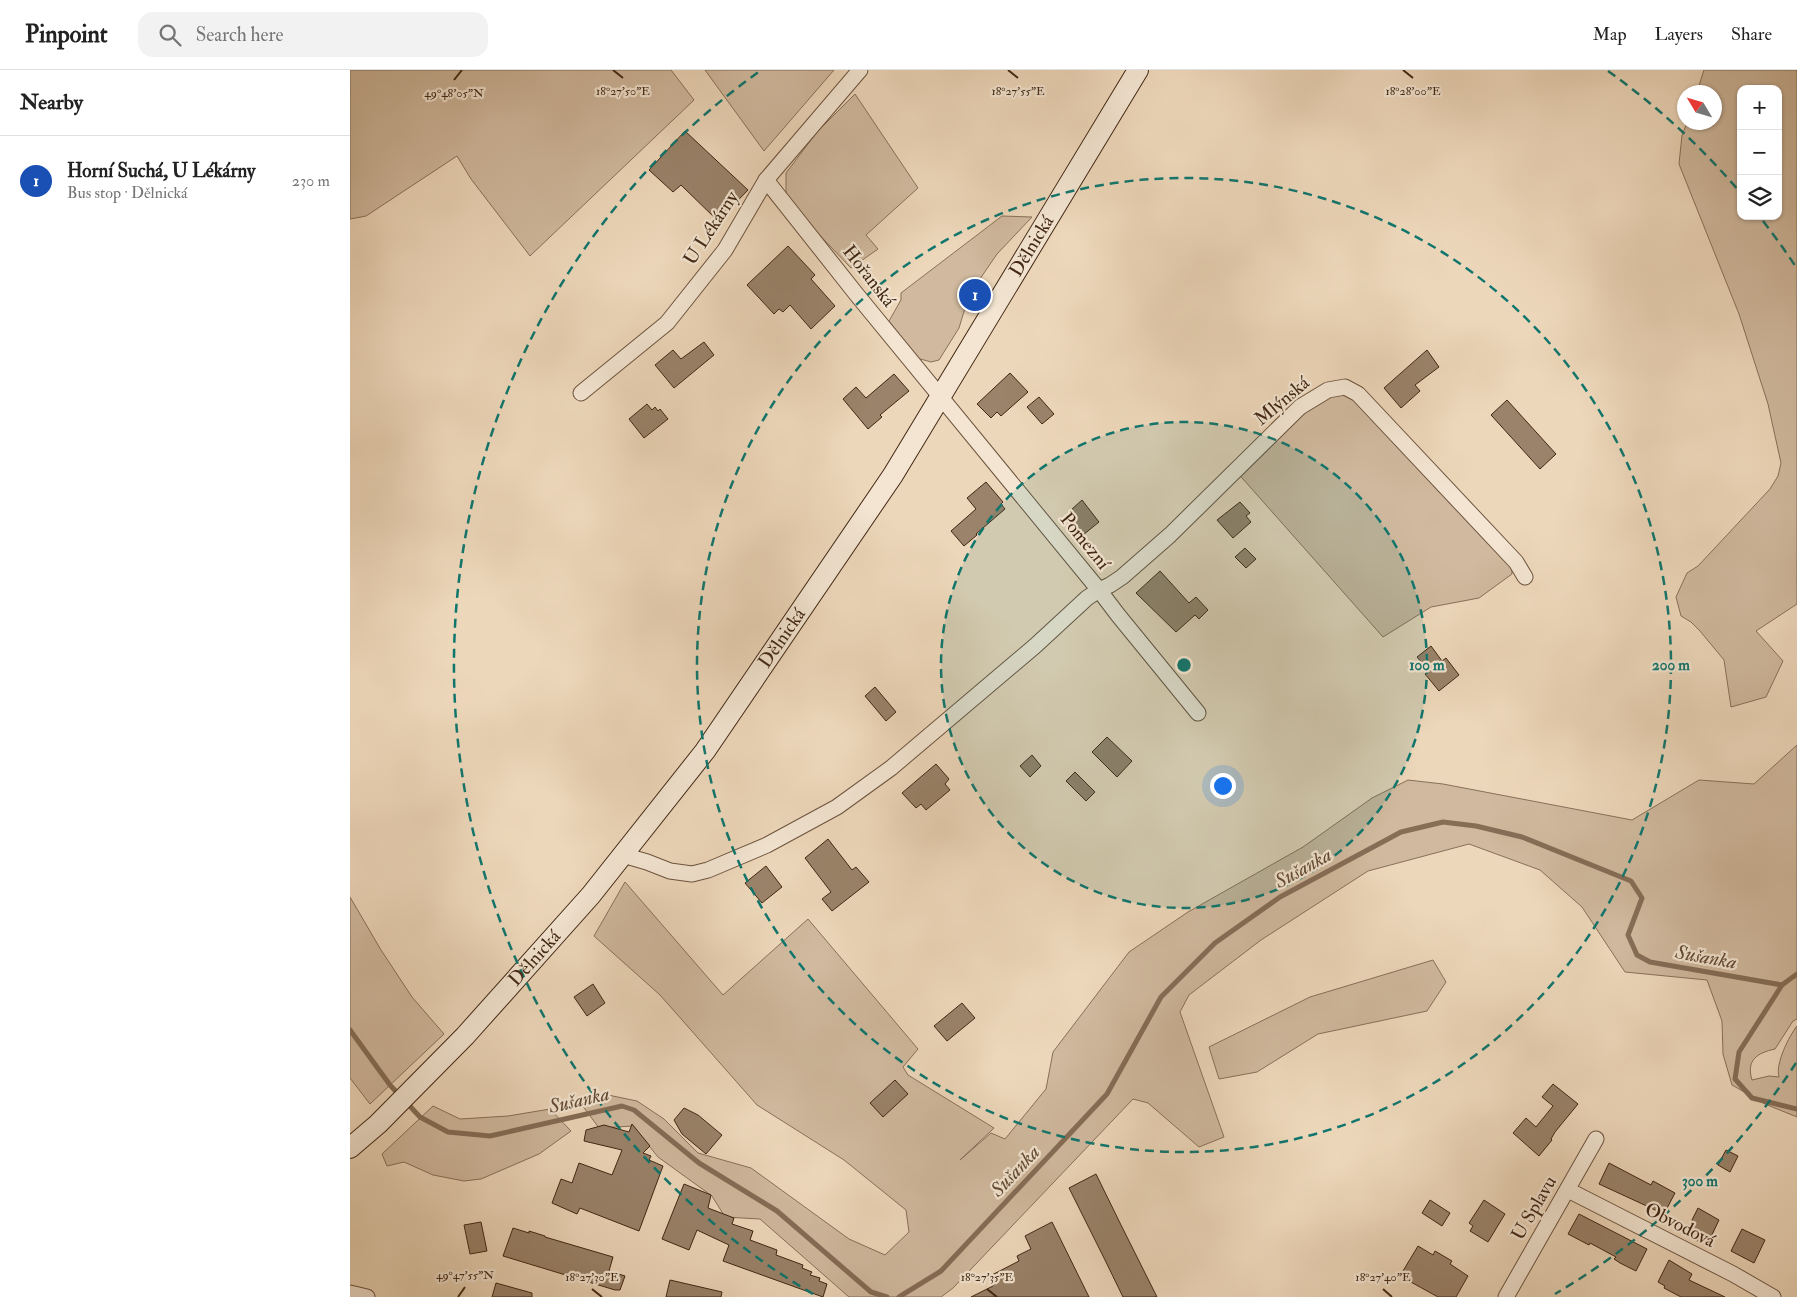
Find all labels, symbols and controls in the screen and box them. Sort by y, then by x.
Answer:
search box [138,12,488,57]
text: Pinpoint [25,19,108,50]
icon: search [156,21,184,49]
text: Search here [196,23,283,47]
text: Map [1593,23,1627,46]
text: Layers [1655,23,1703,46]
text: Share [1731,23,1772,46]
text: 18°27'50"E [596,84,650,99]
text: 18°27'55"E [991,84,1045,99]
text: 18°28'00"E [1385,84,1441,99]
north arrow [1677,85,1722,130]
map controls [1737,85,1782,220]
button: + [1737,85,1782,130]
text: 49°48'05"N [424,86,484,101]
text: Nearby [20,89,83,116]
button: − [1737,130,1782,175]
text: Horní Suchá, U Lékárny [67,159,255,183]
text: 1 [33,171,39,191]
text: 230 m [292,171,330,191]
button: layers [1737,175,1782,220]
text: Bus stop · Dělnická [67,183,188,203]
street label: U Lékárny [678,186,744,270]
street label: Dělnická [1004,211,1059,281]
street label: Hořanská [837,240,901,312]
pin: 1 [959,276,991,314]
street label: Mlýnská [1250,371,1315,431]
street label: Pomezní [1055,508,1116,576]
street label: Dělnická [753,603,811,673]
centre of rings [1175,656,1193,674]
text: 100 m [1409,656,1445,675]
text: 200 m [1652,656,1690,675]
your location [1210,773,1236,799]
water label: Sušanka [1269,842,1336,894]
street label: Dělnická [503,925,566,991]
water label: Sušanka [1672,939,1739,975]
water label: Sušanka [545,1081,612,1119]
water label: Sušanka [984,1140,1045,1203]
street label: U Splavu [1506,1171,1563,1245]
text: 300 m [1682,1172,1718,1191]
street label: Obvodová [1641,1197,1719,1253]
text: 49°47'55"N [436,1268,494,1283]
text: 18°27'30"E [565,1270,619,1285]
text: 18°27'35"E [961,1270,1014,1285]
text: 18°27'40"E [1355,1270,1411,1285]

